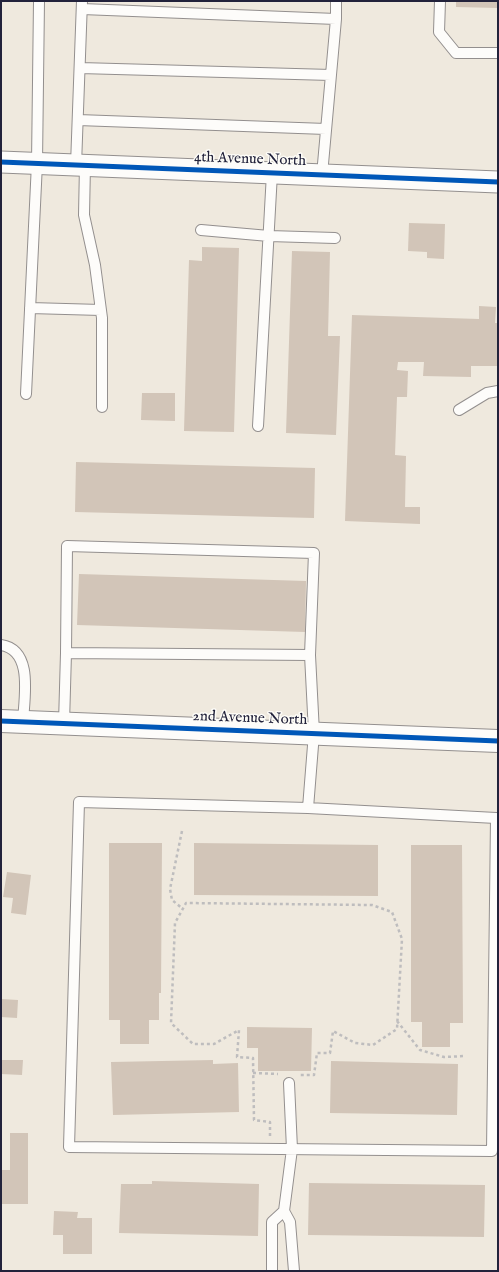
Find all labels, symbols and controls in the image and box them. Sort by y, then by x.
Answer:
street label: 4th Avenue North [194,149,306,171]
street label: 2nd Avenue North [192,708,308,730]

